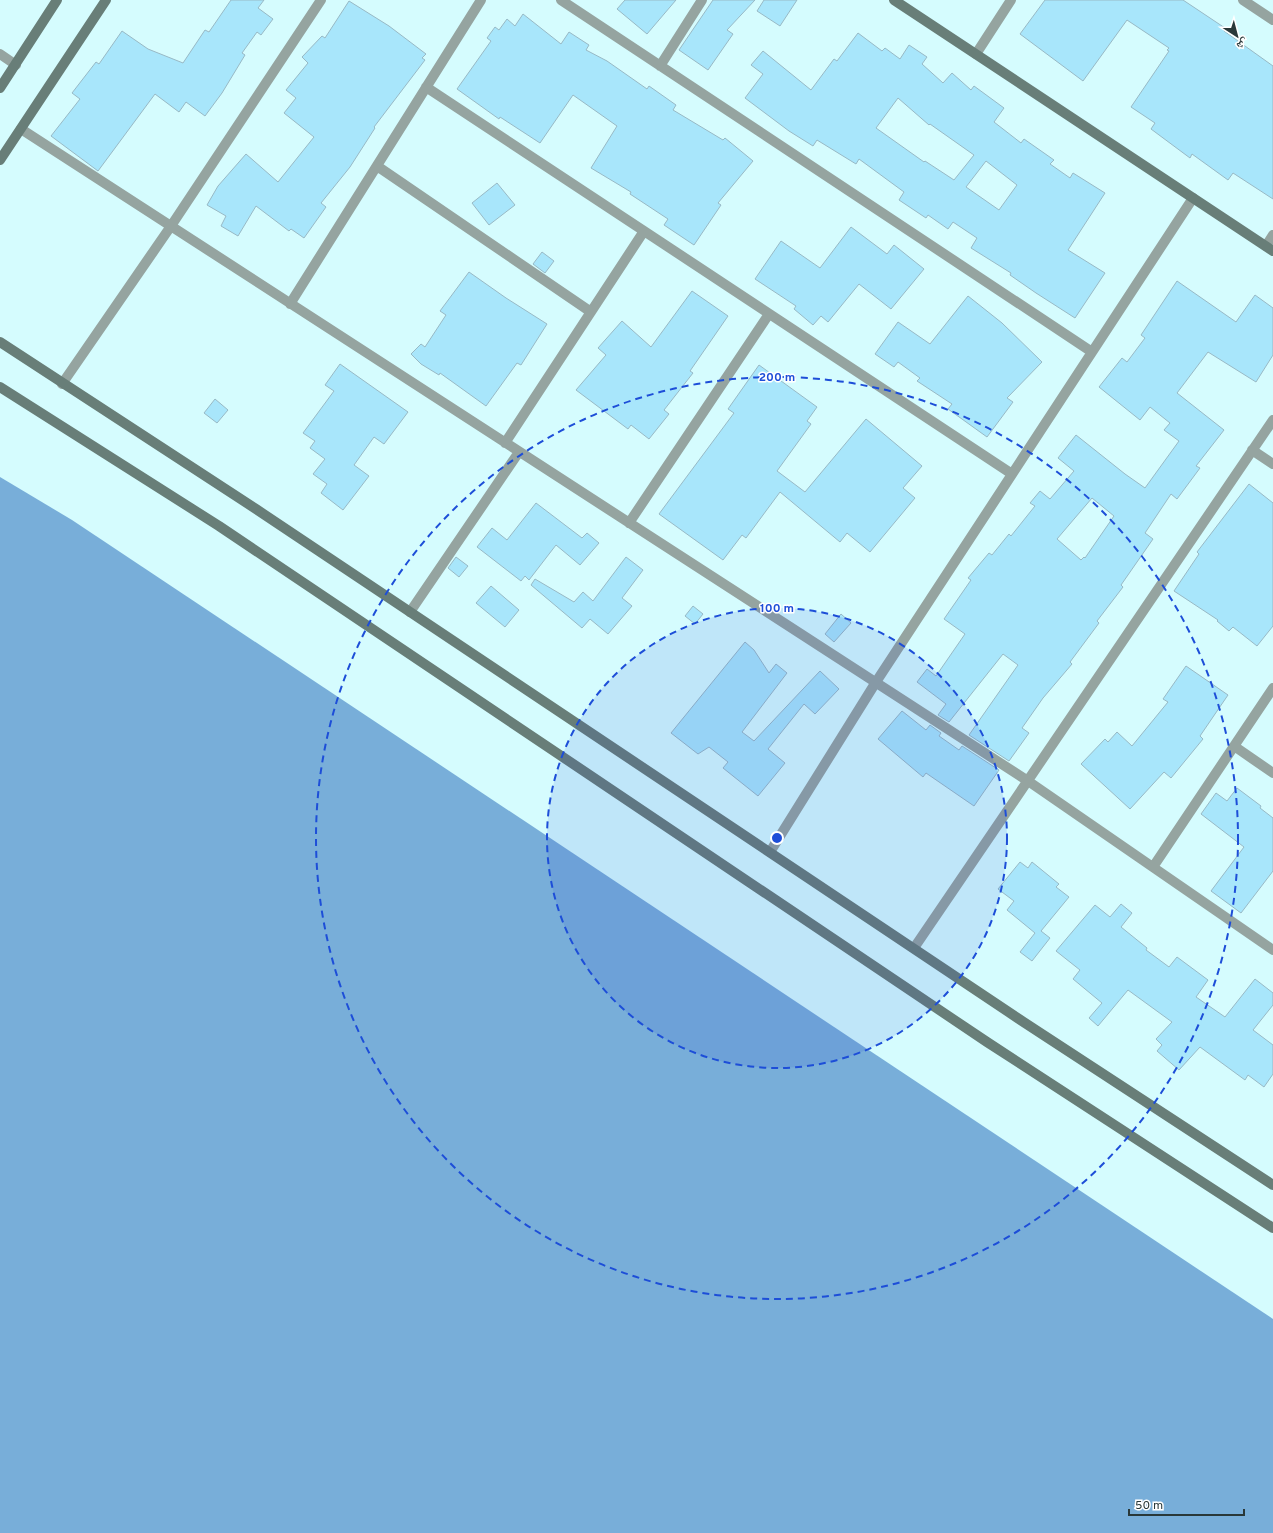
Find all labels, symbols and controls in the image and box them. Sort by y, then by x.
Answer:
north arrow [1217,16,1257,56]
text: ش [1233,34,1251,53]
text: 200 m [759,370,795,386]
text: 100 m [760,601,794,617]
centre of rings [770,831,784,845]
scale bar [1129,1491,1244,1517]
text: 50 m [1135,1498,1163,1514]

